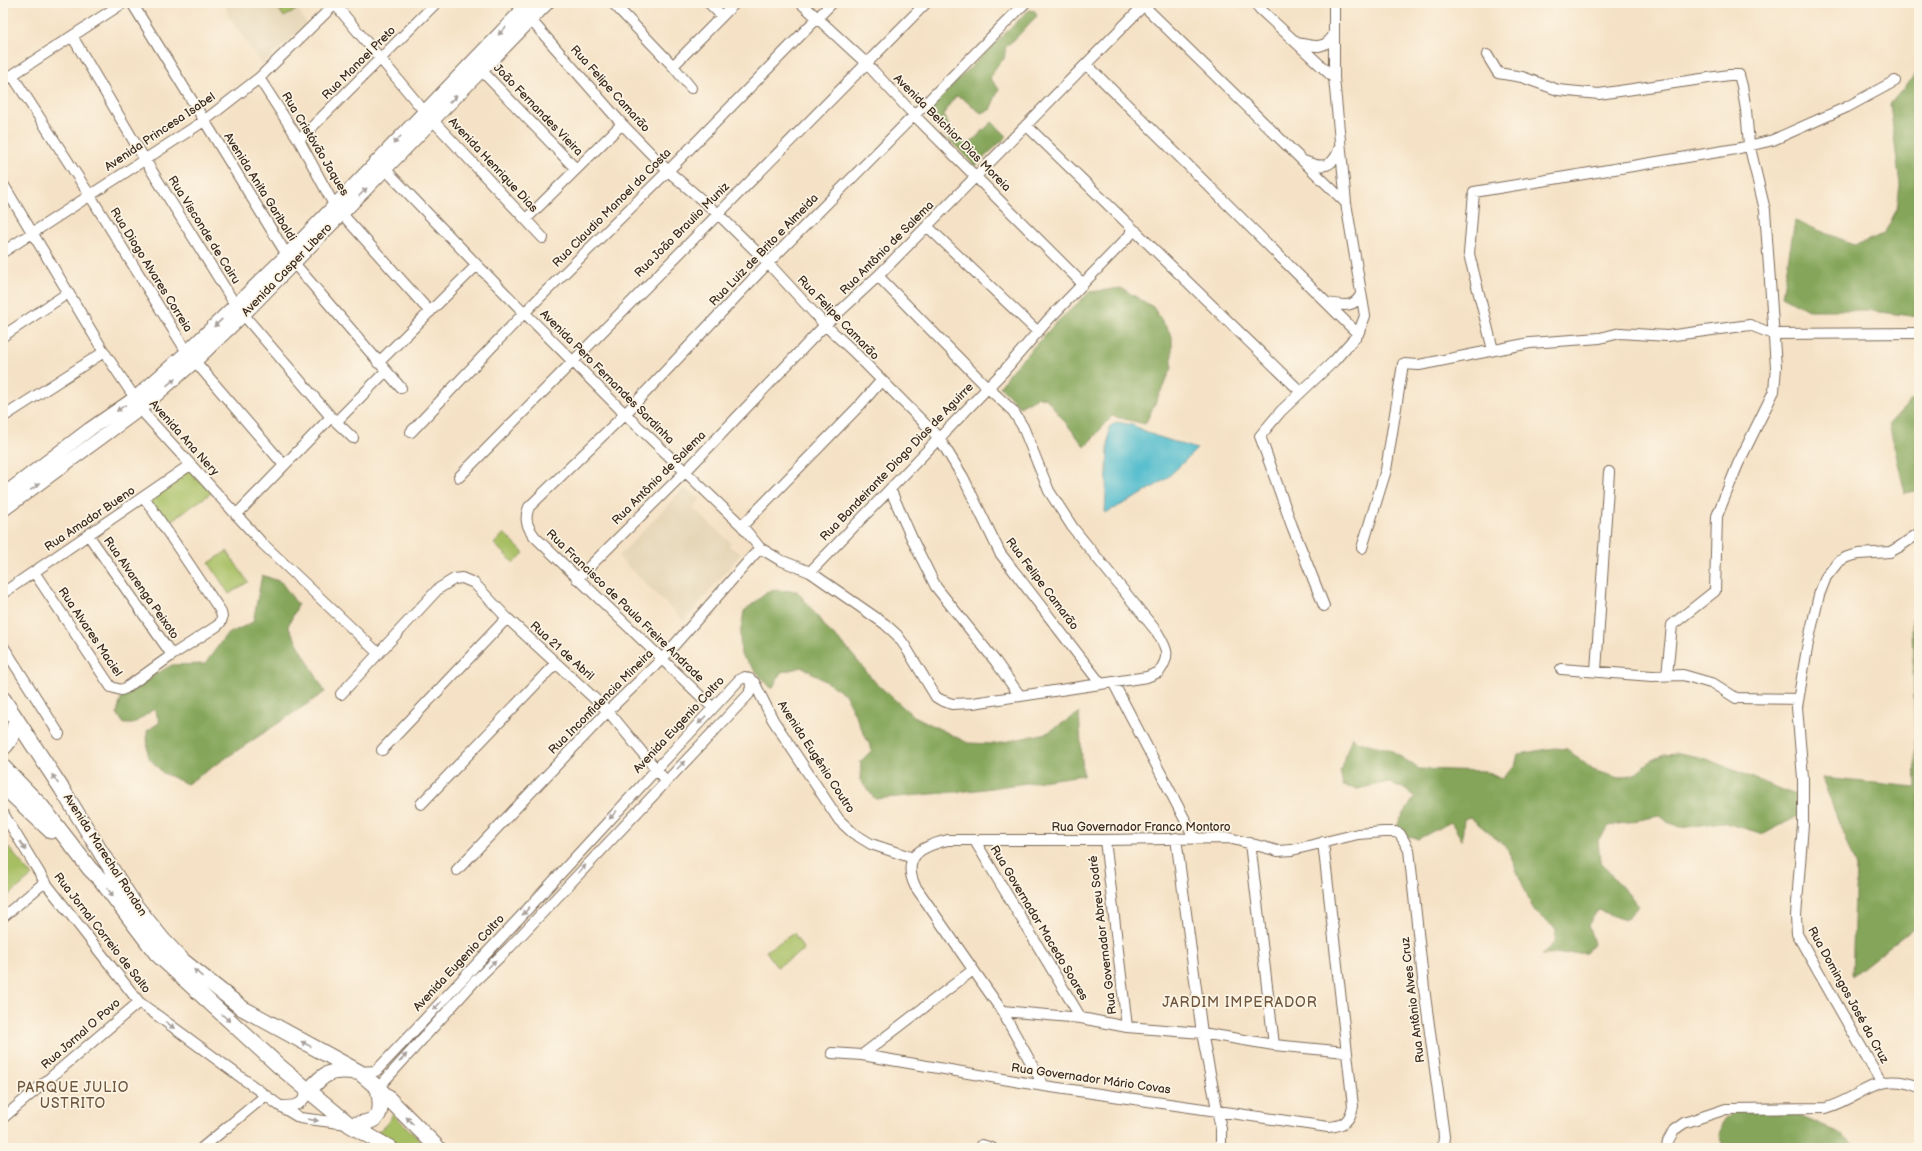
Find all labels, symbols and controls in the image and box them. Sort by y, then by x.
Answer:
street label: Rua Manoel Preto [319,23,399,103]
one-way arrow [497,26,507,36]
street label: Rua Felipe Camarão [567,42,653,136]
street label: João Fernandes Vieira [490,61,586,159]
street label: Avenida Belchior Dias Moreia [890,71,1014,195]
street label: Avenida Princesa Isabel [102,89,218,175]
street label: Rua Cristóvão Jaques [278,89,352,199]
one-way arrow [448,94,458,104]
street label: Avenida Henrique Dias [445,114,541,216]
street label: Avenida Anita Garibaldi [220,130,300,244]
one-way arrow [392,135,402,145]
street label: Rua Claudio Manoel da Costa [550,145,675,270]
street label: Rua Visconde de Cairu [165,173,243,287]
street label: Rua João Braulio Muniz [631,179,733,281]
one-way arrow [358,187,367,197]
street label: Rua Luiz de Brito e Almeida [706,191,822,309]
street label: Rua Antônio de Salema [837,198,937,298]
street label: Rua Diogo Alvares Correia [107,205,196,335]
street label: Avenida Casper Libero [239,220,335,320]
street label: Rua Felipe Camarão [794,273,882,364]
street label: Avenida Pero Fernandes Sardinha [537,307,678,448]
one-way arrow [213,318,223,328]
one-way arrow [166,378,175,387]
street label: Rua Bandeirante Diogo Dias de Aguirre [817,380,977,544]
street label: Avenida Ana Nery [146,397,222,479]
one-way arrow [115,404,126,412]
street label: Rua Antônio de Salema [609,428,709,528]
one-way arrow [30,483,40,491]
street label: Rua Amador Bueno [42,483,138,555]
street label: Rua Francisco de Paula Freire Andrade [543,526,707,686]
street label: Rua Alvarenga Peixoto [100,534,182,642]
street label: Rua Felipe Camarão [1002,535,1082,633]
street label: Rua Alvares Maciel [55,585,125,679]
street label: Rua 21 de Abril [527,618,597,684]
street label: Rua Inconfidencia Mineira [545,646,657,758]
street label: Avenida Eugenio Coltro [630,673,728,776]
street label: Avenida Eugênio Coutro [774,698,858,816]
one-way arrow [697,714,706,725]
one-way arrow [676,760,686,770]
one-way arrow [52,773,59,785]
street label: Avenida Marechal Rondon [60,791,150,919]
one-way arrow [609,810,618,820]
street label: Rua Governador Franco Montoro [1051,820,1231,835]
one-way arrow [19,841,27,851]
street label: Rua Governador Macedo Soares [987,843,1091,1003]
street label: Rua Governador Abreu Sodré [1086,855,1120,1015]
one-way arrow [577,864,587,874]
street label: Rua Jornal Correio de Salto [50,870,154,996]
one-way arrow [106,887,114,898]
one-way arrow [521,906,530,916]
street label: Avenida Eugenio Coltro [410,911,508,1014]
street label: Rua Domingos José da Cruz [1804,924,1892,1066]
street label: Rua Antônio Alves Cruz [1398,936,1428,1064]
one-way arrow [487,959,497,969]
one-way arrow [192,969,203,978]
district label: JARDIM IMPERADOR [1162,994,1318,1011]
street label: Rua Jornal O Povo [38,995,124,1072]
one-way arrow [432,1001,442,1011]
one-way arrow [221,1013,232,1022]
one-way arrow [165,1021,176,1029]
one-way arrow [300,1041,312,1047]
one-way arrow [399,1053,408,1064]
street label: Rua Governador Mário Covas [1010,1060,1172,1098]
district label: PARQUE JULIO USTRITO [17,1079,129,1112]
one-way arrow [405,1116,415,1126]
one-way arrow [307,1117,319,1123]

